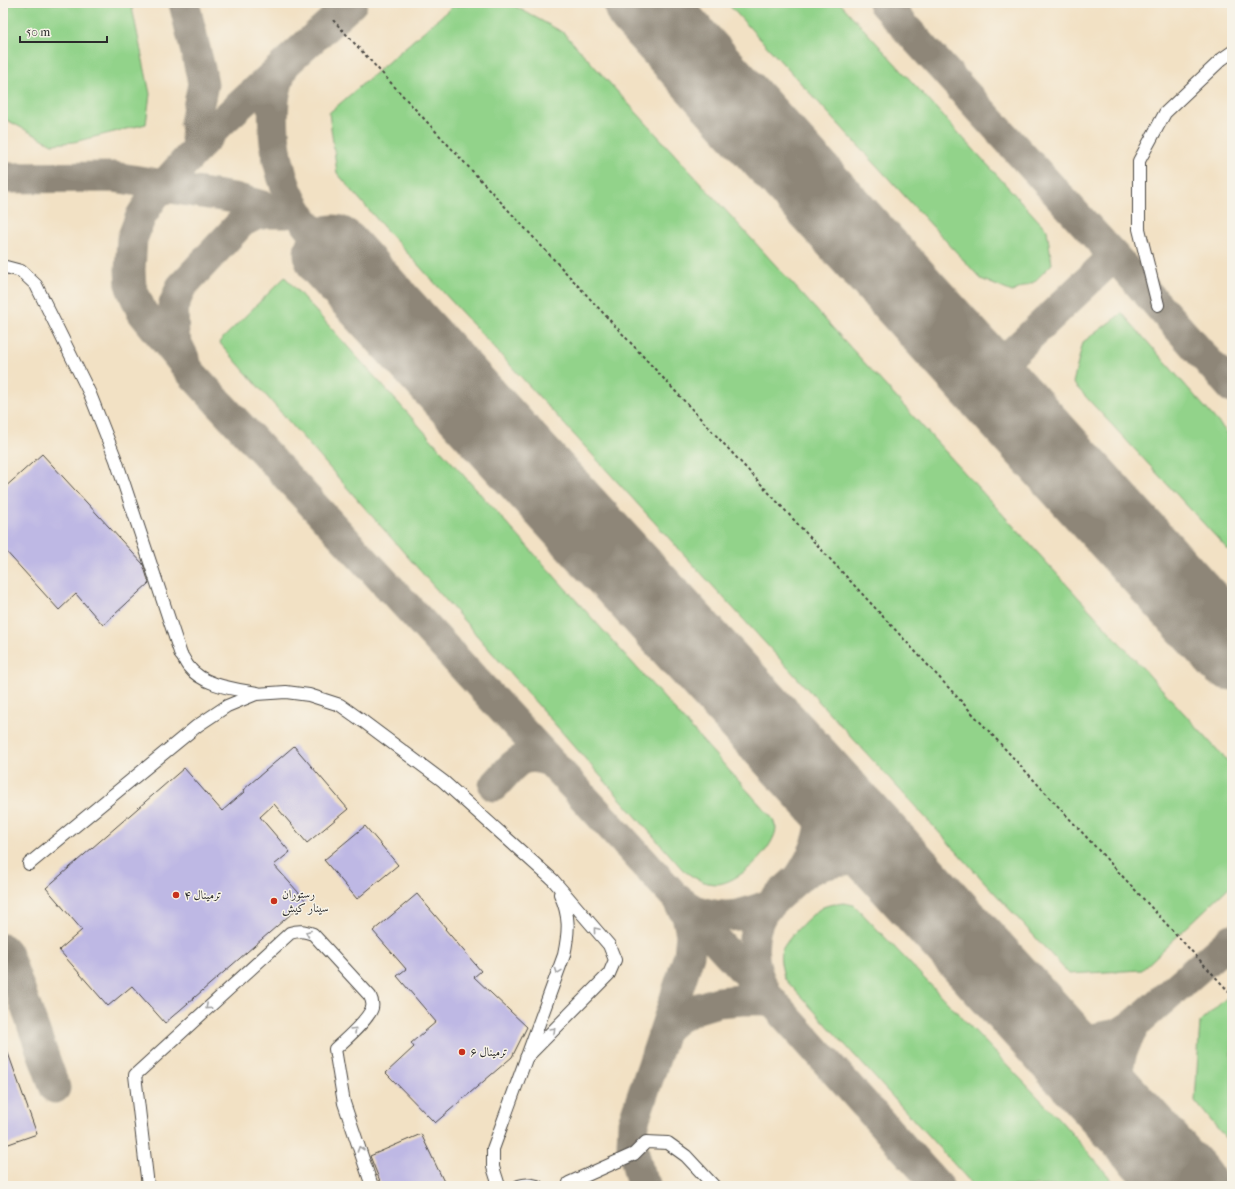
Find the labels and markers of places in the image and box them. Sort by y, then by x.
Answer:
place label: رستوران سینار کیش [282,887,329,917]
place label: ترمینال ۴ [184,888,222,902]
marker: ترمینال ۴ [171,890,181,900]
marker: رستوران سینار کیش [269,896,279,906]
place label: ترمینال ۶ [470,1045,508,1059]
marker: ترمینال ۶ [457,1047,467,1057]

